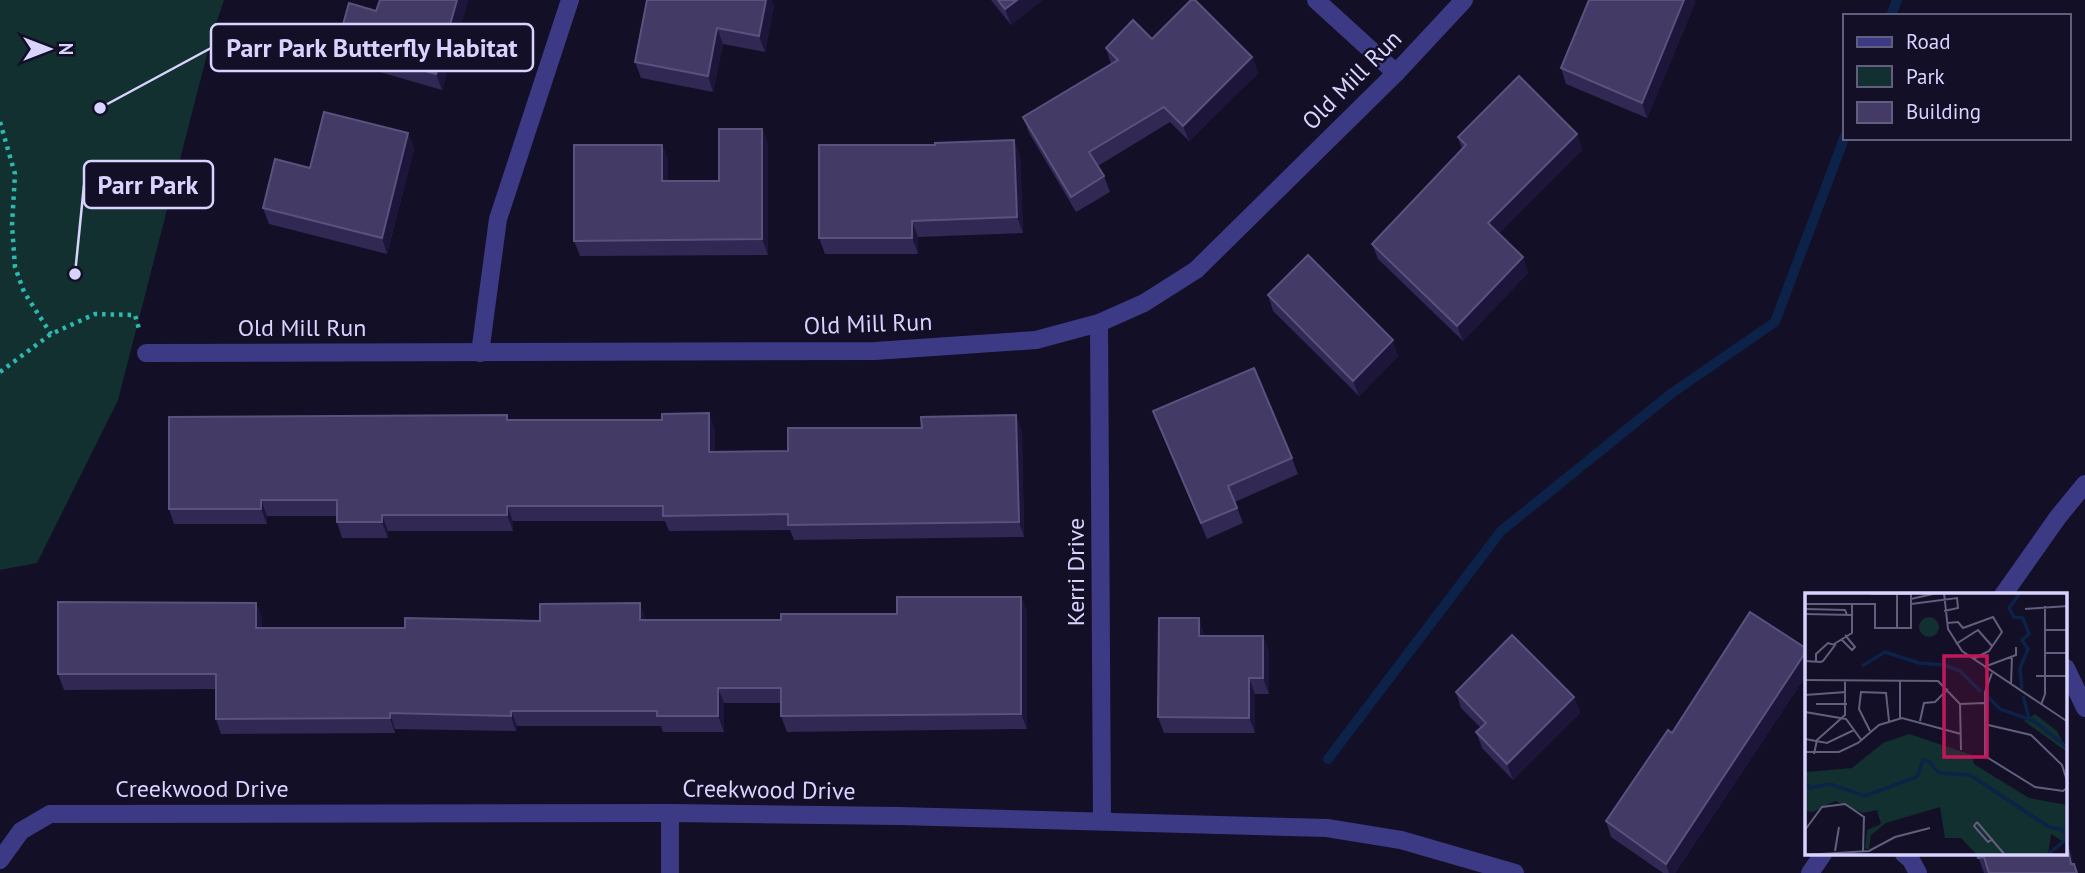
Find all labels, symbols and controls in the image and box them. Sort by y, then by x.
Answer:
north arrow [14,14,84,84]
legend [1843,14,2071,140]
street label: Old Mill Run [1295,23,1408,136]
callout: Parr Park Butterfly Habitat [211,24,533,71]
text: Road [1906,28,1950,55]
text: Parr Park Butterfly Habitat [226,31,518,64]
text: N [54,43,78,55]
text: Park [1906,63,1945,90]
text: Building [1906,98,1981,125]
callout: Parr Park [84,161,213,208]
text: Parr Park [98,168,199,201]
street label: Old Mill Run [803,306,933,341]
street label: Old Mill Run [238,312,366,343]
street label: Kerri Drive [1060,518,1091,626]
inset map [1805,593,2068,856]
street label: Creekwood Drive [682,772,856,807]
street label: Creekwood Drive [115,773,289,804]

